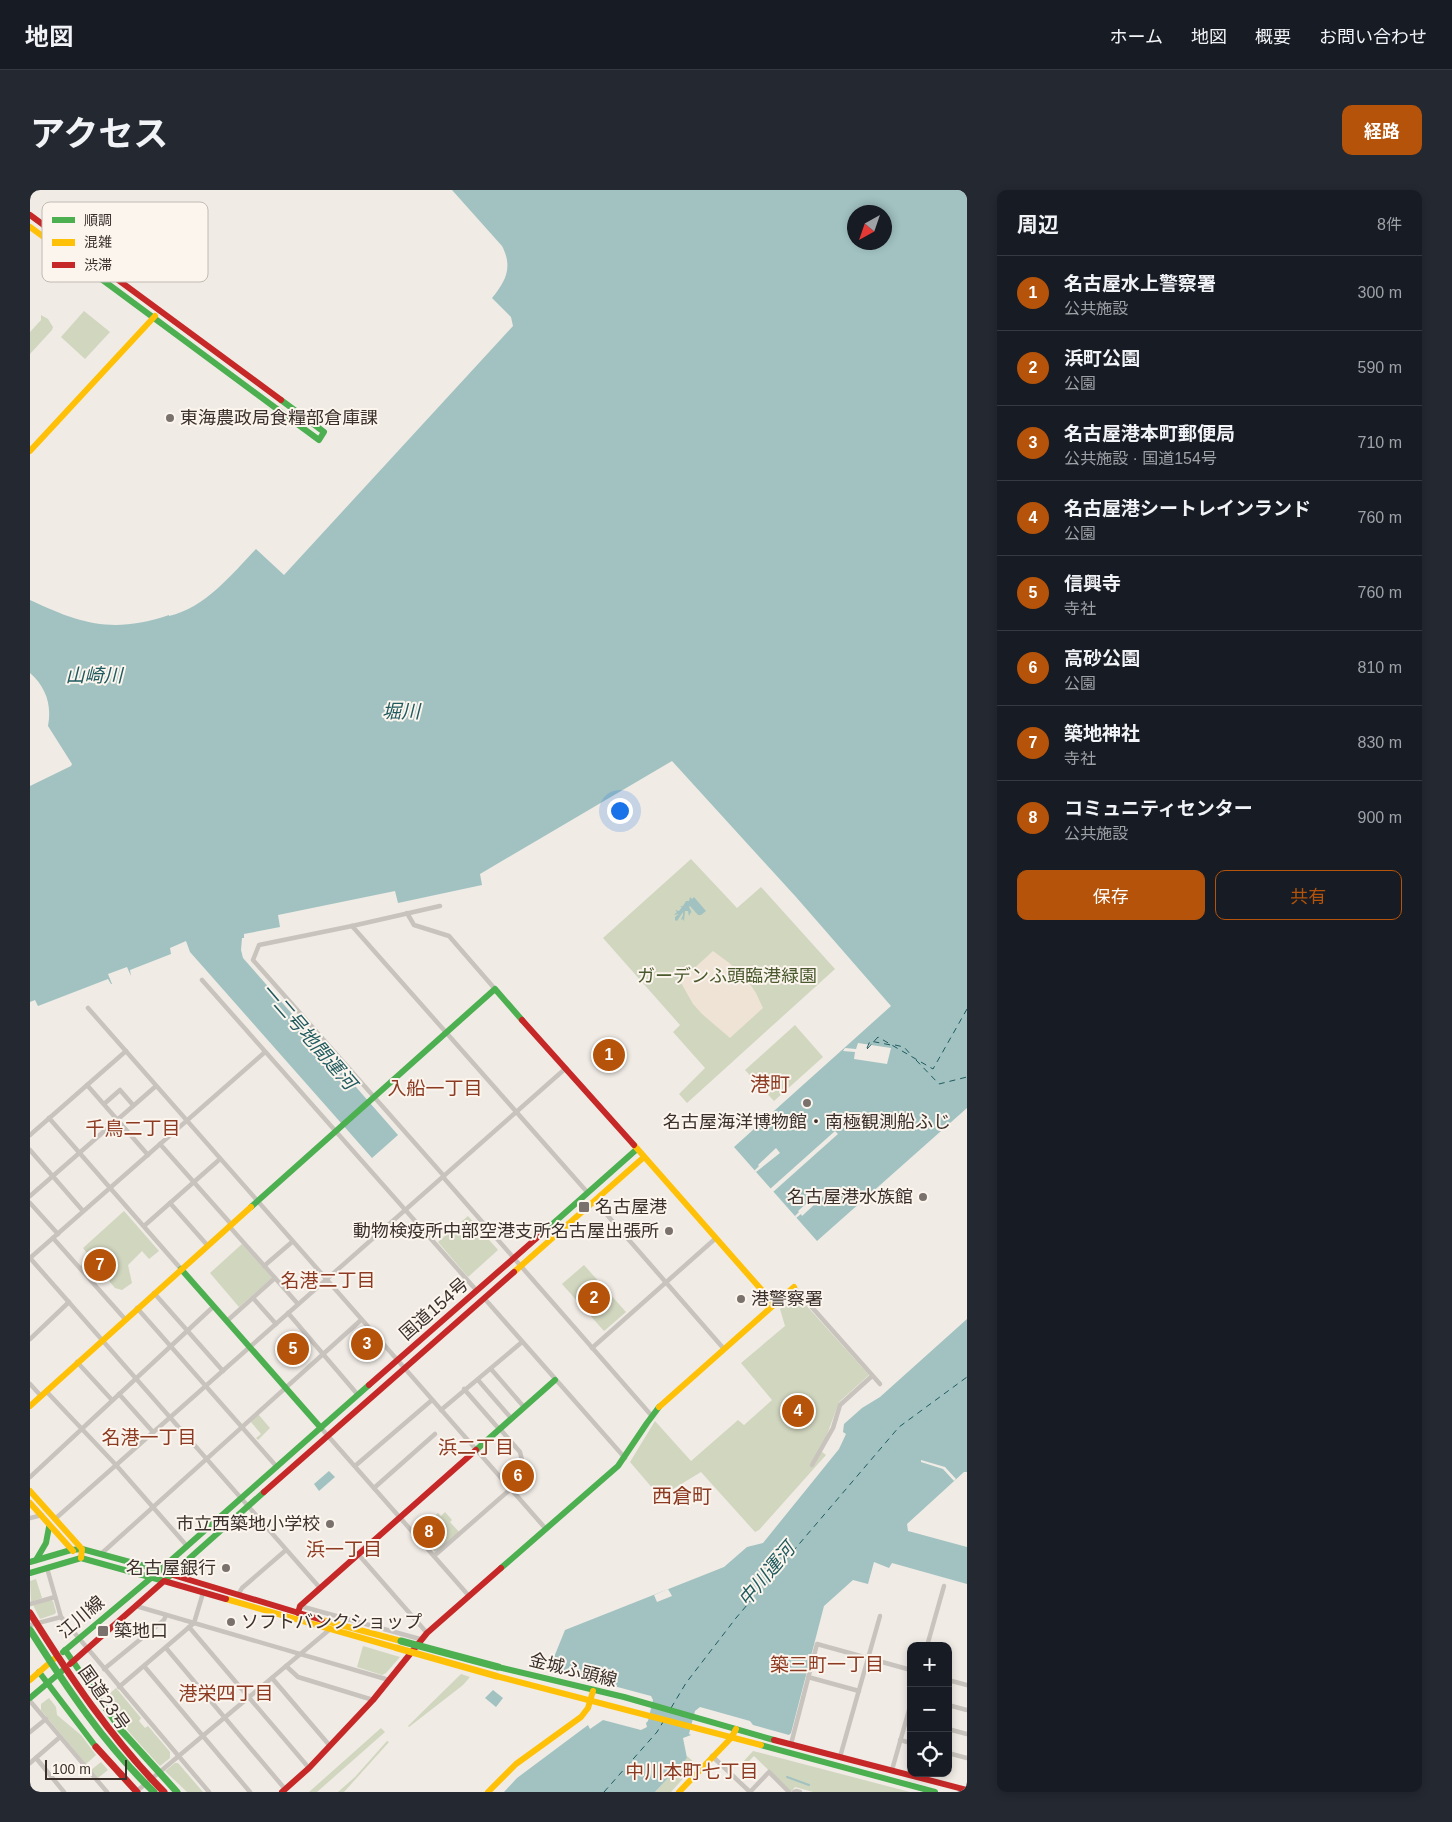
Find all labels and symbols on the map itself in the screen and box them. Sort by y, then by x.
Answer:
legend [42,202,208,282]
north arrow [847,205,892,250]
text: 順調 [84,212,112,228]
text: 混雑 [84,234,112,250]
text: 渋滞 [84,257,112,273]
place label: 東海農政局食糧部倉庫課 [180,408,378,428]
marker: 東海農政局食糧部倉庫課 [164,412,176,424]
water label: 山崎川 [65,665,124,686]
water label: 堀川 [382,701,422,722]
your location [607,798,633,824]
park label: ガーデンふ頭臨港緑園 [637,966,817,986]
water label: 一二号地間運河 [257,979,363,1096]
pin: 1 [593,1036,625,1074]
district label: 港町 [750,1073,790,1095]
district label: 入船一丁目 [387,1078,483,1099]
marker: 名古屋海洋博物館・南極観測船ふじ [801,1097,813,1109]
place label: 名古屋海洋博物館・南極観測船ふじ [663,1112,951,1132]
district label: 千鳥二丁目 [85,1118,181,1139]
place label: 名古屋港水族館 [787,1187,913,1207]
marker: 名古屋港水族館 [917,1191,929,1203]
place label: 名古屋港 [595,1197,667,1217]
marker: 名古屋港 [577,1200,591,1214]
place label: 動物検疫所中部空港支所名古屋出張所 [353,1221,659,1241]
marker: 動物検疫所中部空港支所名古屋出張所 [663,1225,675,1237]
pin: 7 [84,1246,116,1284]
district label: 名港二丁目 [280,1270,376,1291]
street label: 国道154号 [396,1274,472,1344]
pin: 2 [578,1279,610,1317]
place label: 港警察署 [751,1289,823,1309]
marker: 港警察署 [735,1293,747,1305]
pin: 3 [351,1325,383,1363]
pin: 5 [277,1330,309,1368]
pin: 4 [782,1392,814,1430]
district label: 名港一丁目 [101,1427,197,1448]
district label: 浜二丁目 [438,1437,514,1458]
pin: 6 [502,1457,534,1495]
district label: 西倉町 [652,1485,712,1507]
pin: 8 [413,1513,445,1551]
place label: 市立西築地小学校 [176,1514,320,1534]
marker: 市立西築地小学校 [324,1518,336,1530]
water label: 中川運河 [734,1535,801,1610]
district label: 浜一丁目 [306,1539,382,1560]
place label: 名古屋銀行 [126,1558,216,1578]
marker: 名古屋銀行 [220,1562,232,1574]
street label: 江川線 [54,1592,108,1642]
place label: ソフトバンクショップ [241,1612,422,1632]
marker: ソフトバンクショップ [225,1616,237,1628]
place label: 築地口 [114,1621,168,1641]
marker: 築地口 [96,1624,110,1638]
street label: 金城ふ頭線 [527,1649,619,1691]
district label: 築三町一丁目 [770,1654,884,1675]
street label: 国道23号 [75,1662,133,1734]
district label: 港栄四丁目 [178,1683,274,1704]
scale bar [45,1757,128,1780]
district label: 中川本町七丁目 [625,1761,759,1782]

